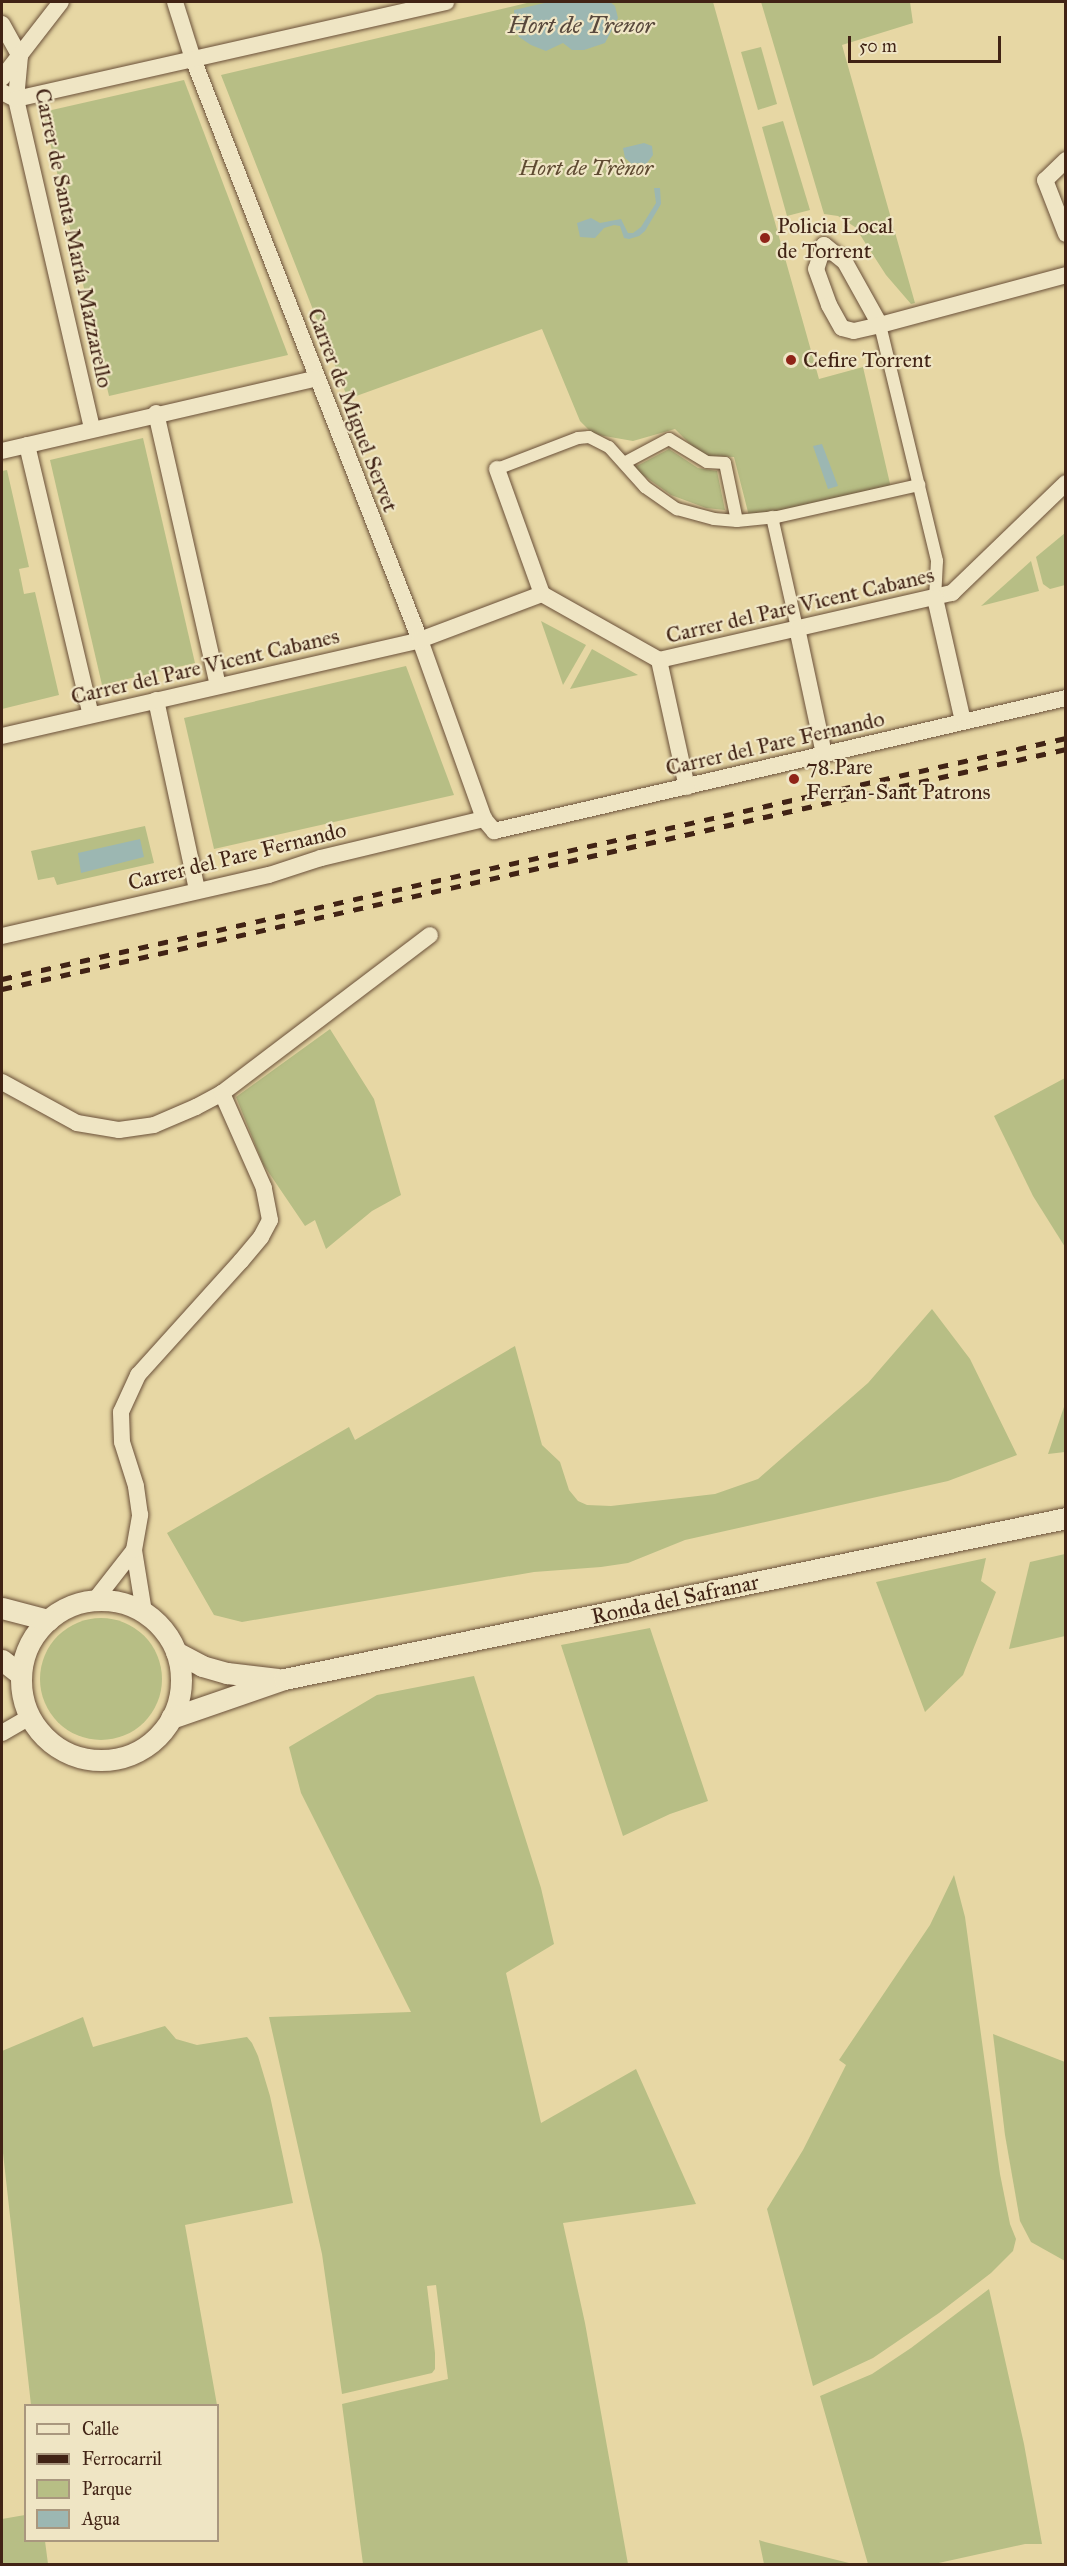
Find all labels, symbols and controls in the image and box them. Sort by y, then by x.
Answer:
water label: Hort de Trenor [508,12,654,40]
scale bar [851,24,1004,62]
text: 50 m [859,35,897,57]
street label: Carrer de Santa María Mazzarello [29,86,119,390]
park label: Hort de Trènor [519,155,653,181]
place label: Policia Local de Torrent [777,212,894,264]
marker: Policia Local de Torrent [758,231,772,245]
street label: Carrer de Miguel Servet [302,304,404,516]
place label: Cefire Torrent [803,347,931,373]
marker: Cefire Torrent [784,353,798,367]
street label: Carrer del Pare Vicent Cabanes [663,561,937,649]
street label: Carrer del Pare Vicent Cabanes [68,622,342,710]
street label: Carrer del Pare Fernando [663,705,887,781]
place label: 78.Pare Ferran-Sant Patrons [806,753,991,804]
marker: 78.Pare Ferran-Sant Patrons [787,772,801,786]
street label: Carrer del Pare Fernando [125,816,349,896]
street label: Ronda del Safranar [589,1568,761,1630]
legend [24,2404,219,2542]
text: Calle [82,2418,119,2440]
text: Ferrocarril [82,2448,162,2470]
text: Parque [82,2478,132,2500]
text: Agua [82,2508,120,2530]

